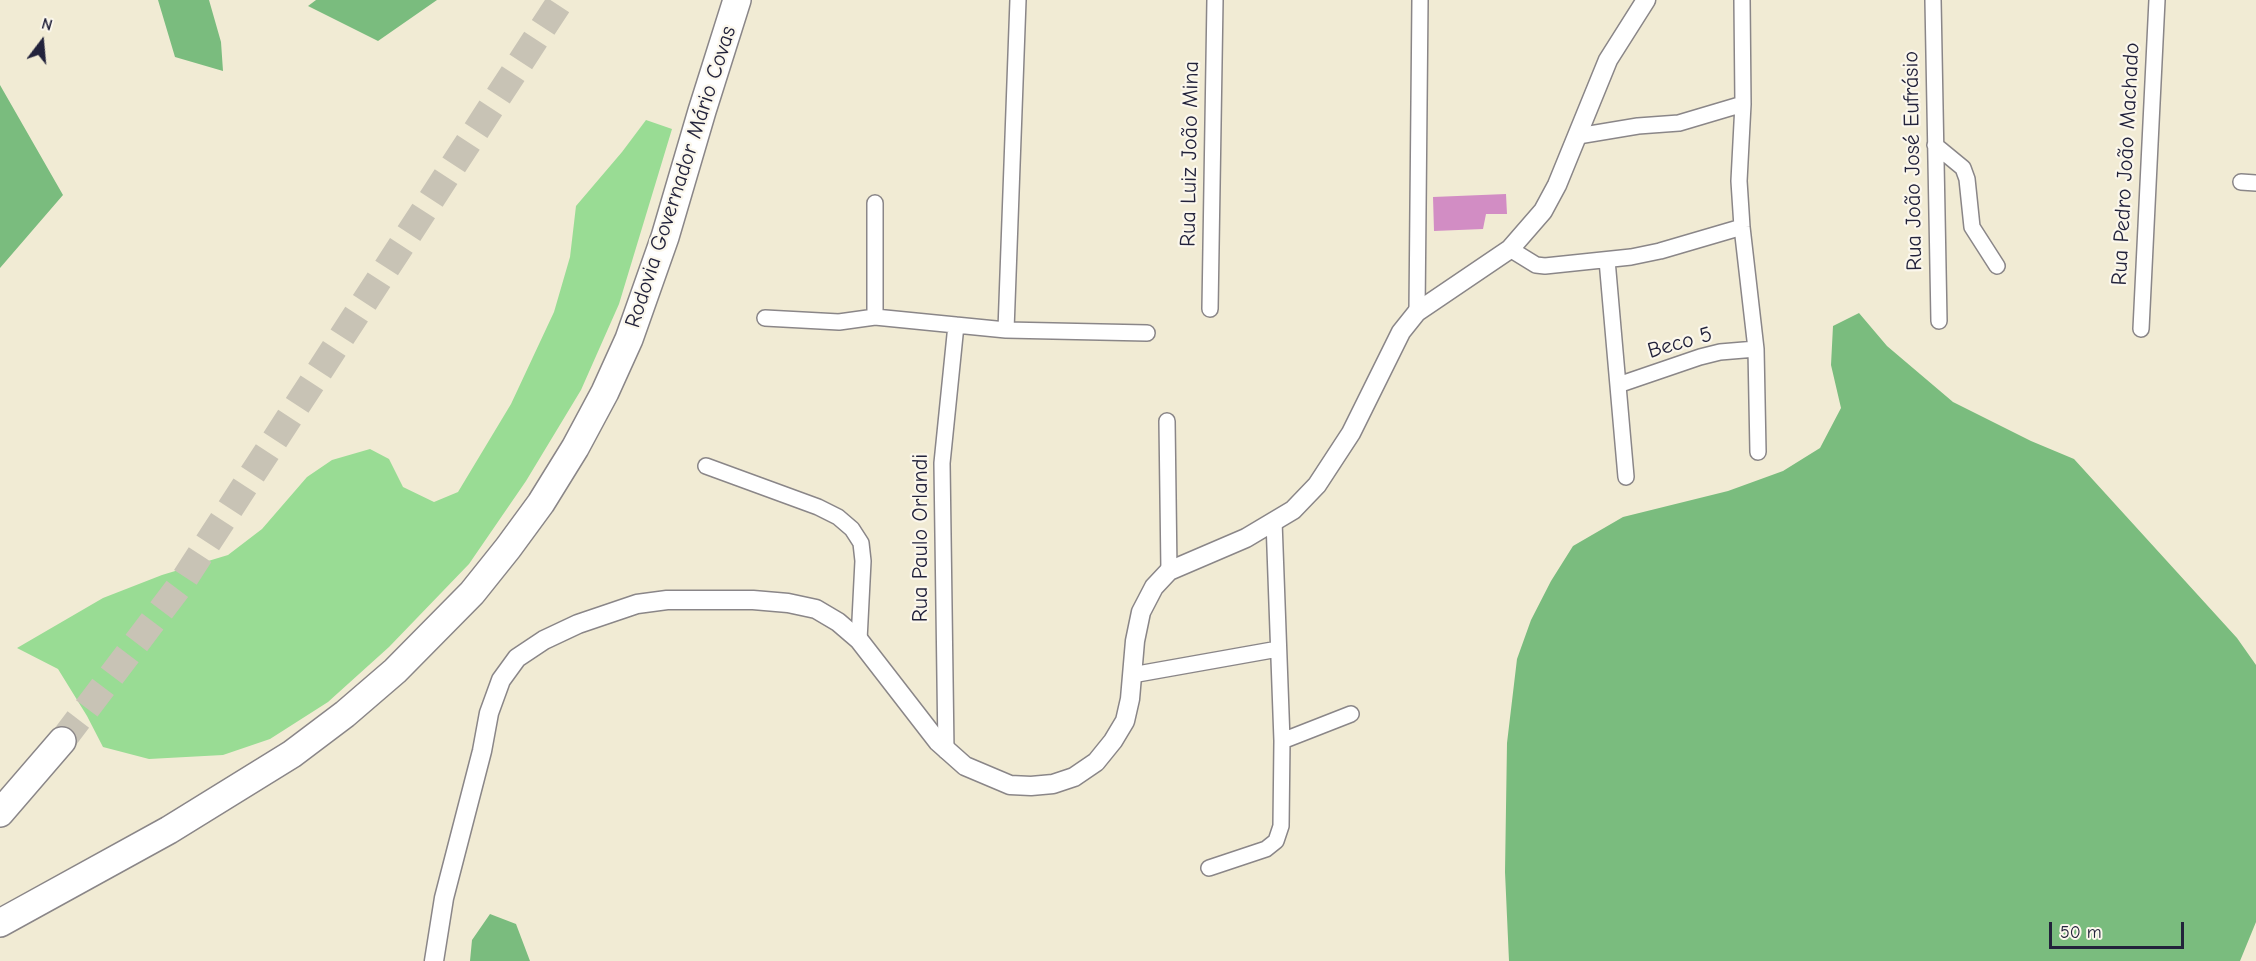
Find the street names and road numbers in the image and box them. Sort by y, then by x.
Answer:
street label: Rodovia Governador Mário Covas [620,23,742,331]
street label: Rua Pedro João Machado [2106,42,2146,286]
street label: Rua João José Eufrásio [1898,51,1928,271]
street label: Rua Luiz João Mina [1175,61,1205,247]
street label: Beco 5 [1645,321,1715,365]
street label: Rua Paulo Orlandi [908,454,934,622]

